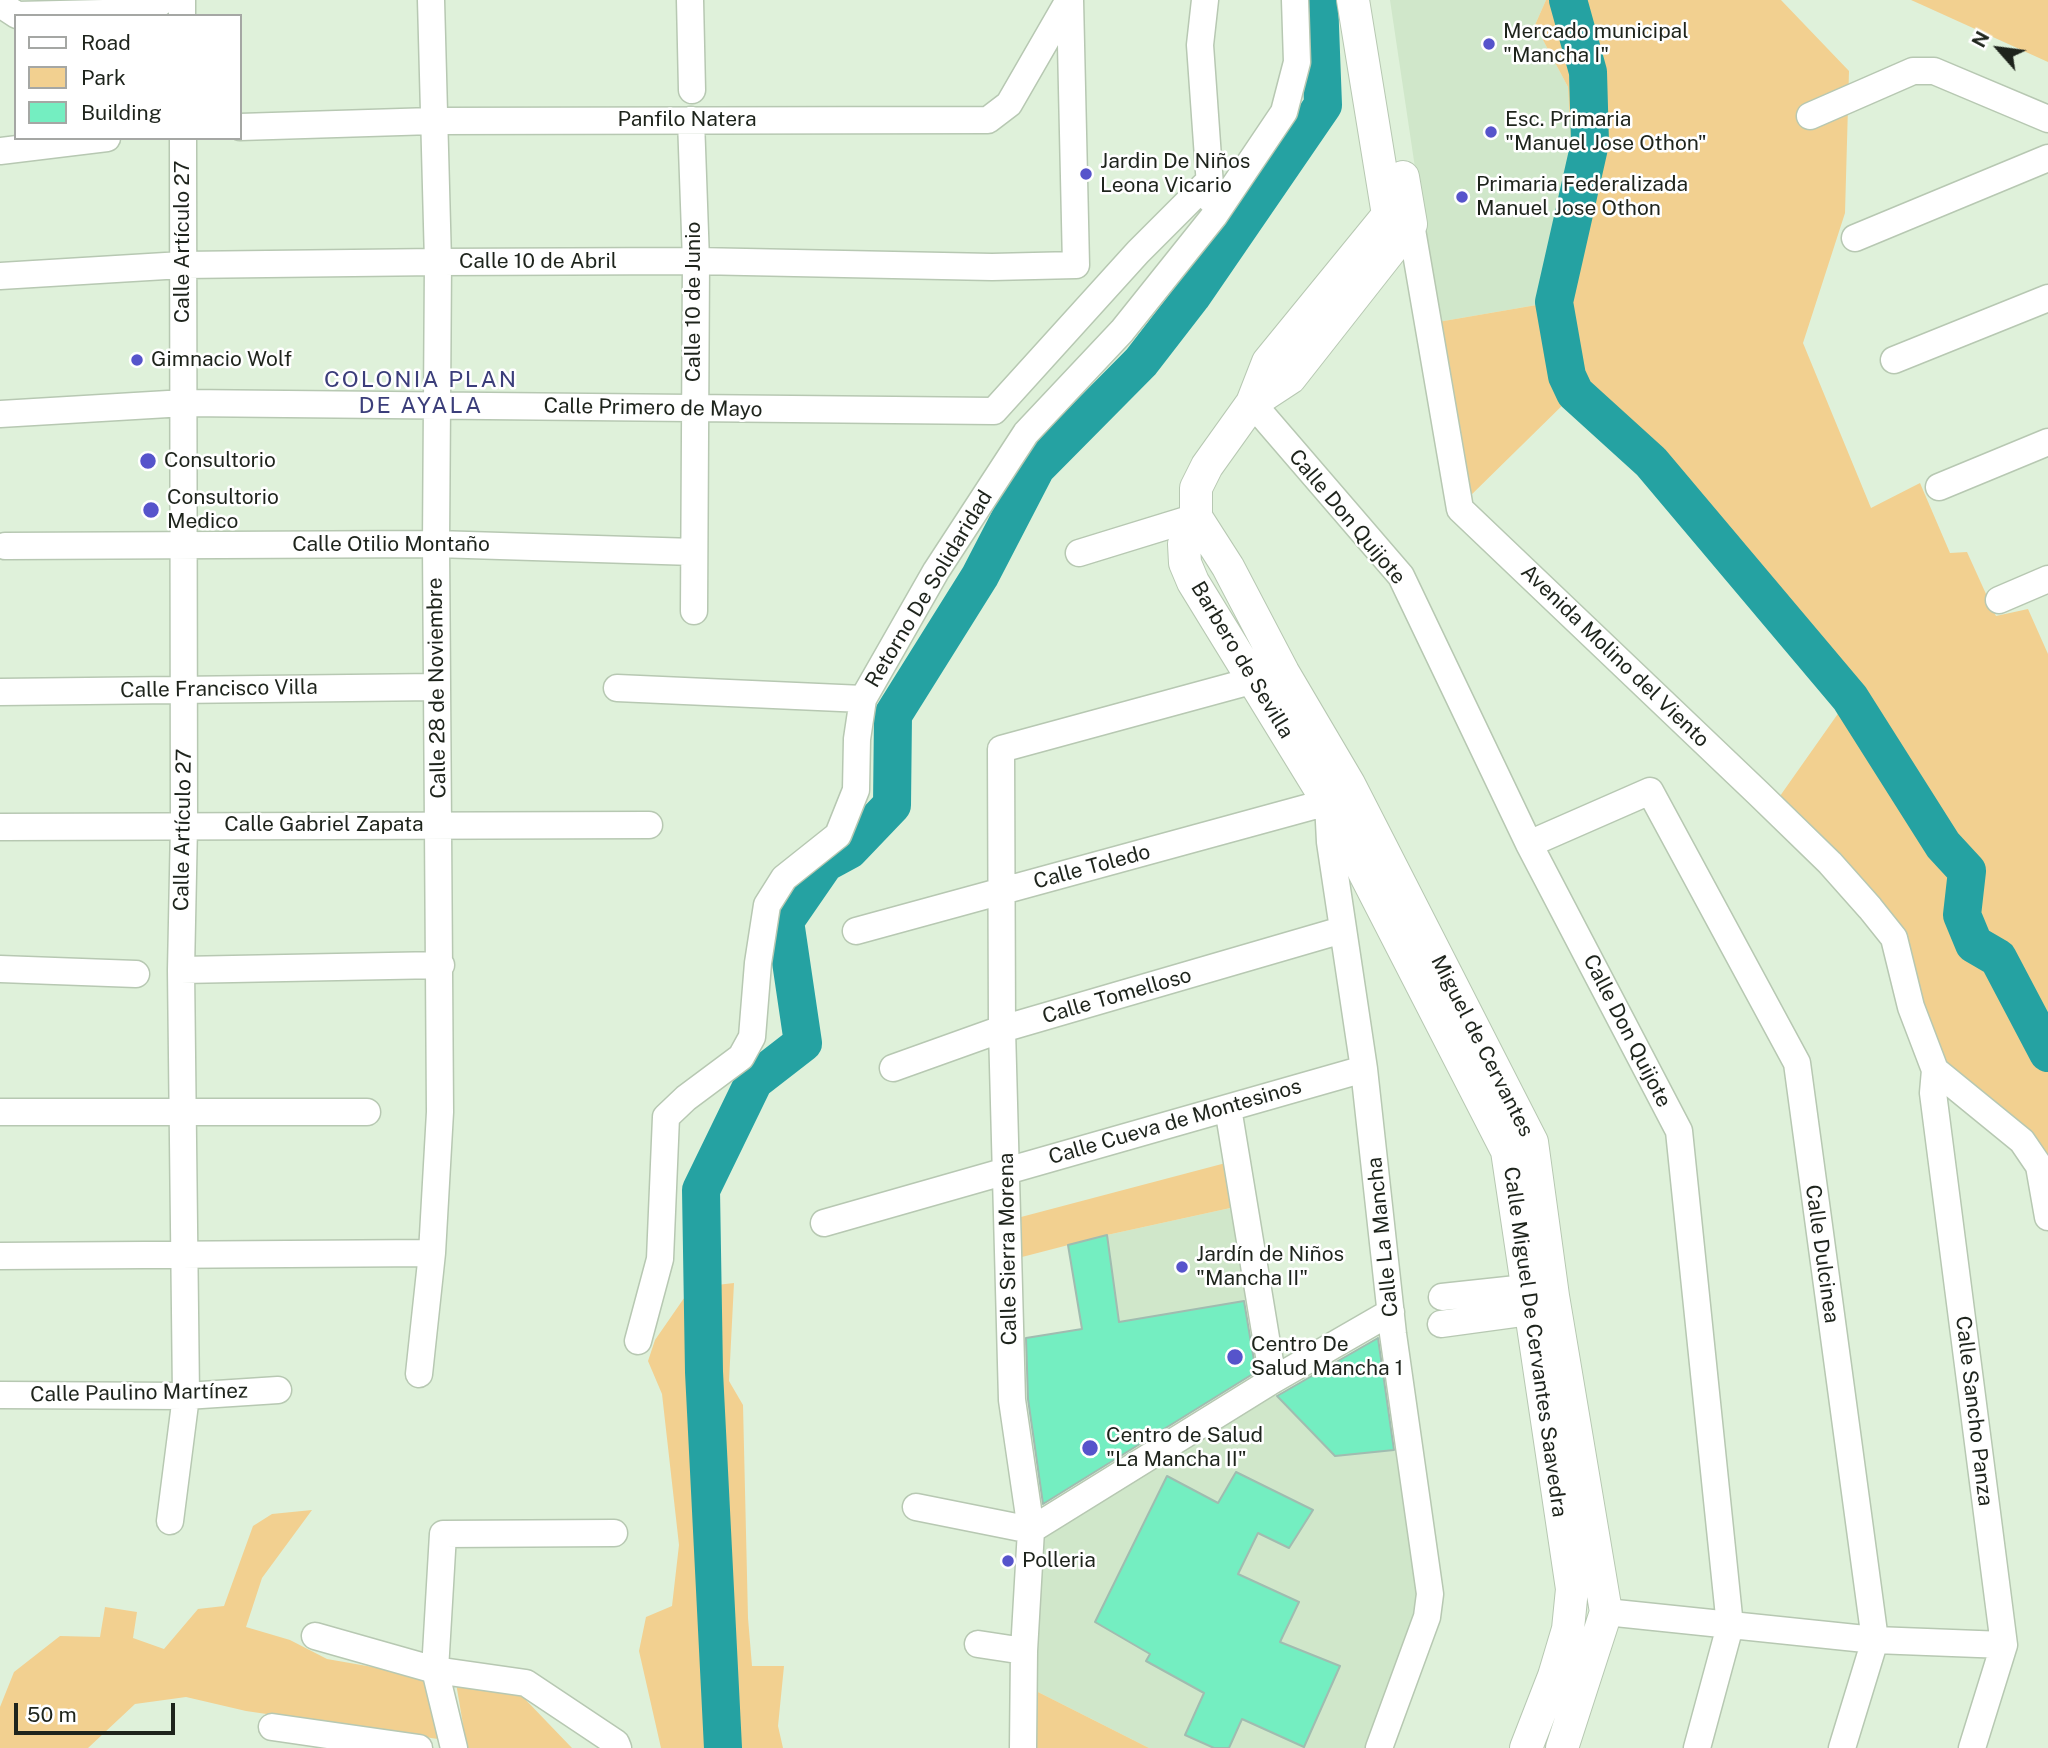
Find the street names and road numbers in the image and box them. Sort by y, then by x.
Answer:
street label: Panfilo Natera [617,107,757,133]
street label: Calle Artículo 27 [170,161,196,323]
street label: Calle 10 de Junio [681,222,707,382]
street label: Calle 10 de Abril [459,249,617,275]
street label: Calle Primero de Mayo [543,393,763,423]
street label: Calle Don Quijote [1283,444,1411,590]
street label: Retorno De Solidaridad [860,486,998,692]
street label: Calle Otilio Montaño [292,532,490,558]
street label: Avenida Molino del Viento [1516,559,1714,753]
street label: Calle 28 de Noviembre [422,577,452,799]
street label: Barbero de Sevilla [1185,577,1299,743]
street label: Calle Francisco Villa [120,675,318,703]
street label: Calle Artículo 27 [169,749,197,911]
street label: Calle Gabriel Zapata [224,812,424,838]
street label: Calle Toledo [1031,839,1153,895]
street label: Calle Don Quijote [1578,950,1676,1112]
street label: Miguel de Cervantes [1425,951,1539,1141]
street label: Calle Tomelloso [1040,963,1194,1029]
street label: Calle Cueva de Montesinos [1046,1074,1304,1170]
street label: Calle Sierra Morena [994,1152,1022,1346]
street label: Calle La Mancha [1362,1156,1404,1318]
street label: Calle Miguel De Cervantes Saavedra [1498,1165,1572,1519]
street label: Calle Dulcinea [1800,1183,1844,1325]
street label: Calle Sancho Panza [1950,1314,1998,1508]
street label: Calle Paulino Martínez [30,1379,248,1407]

